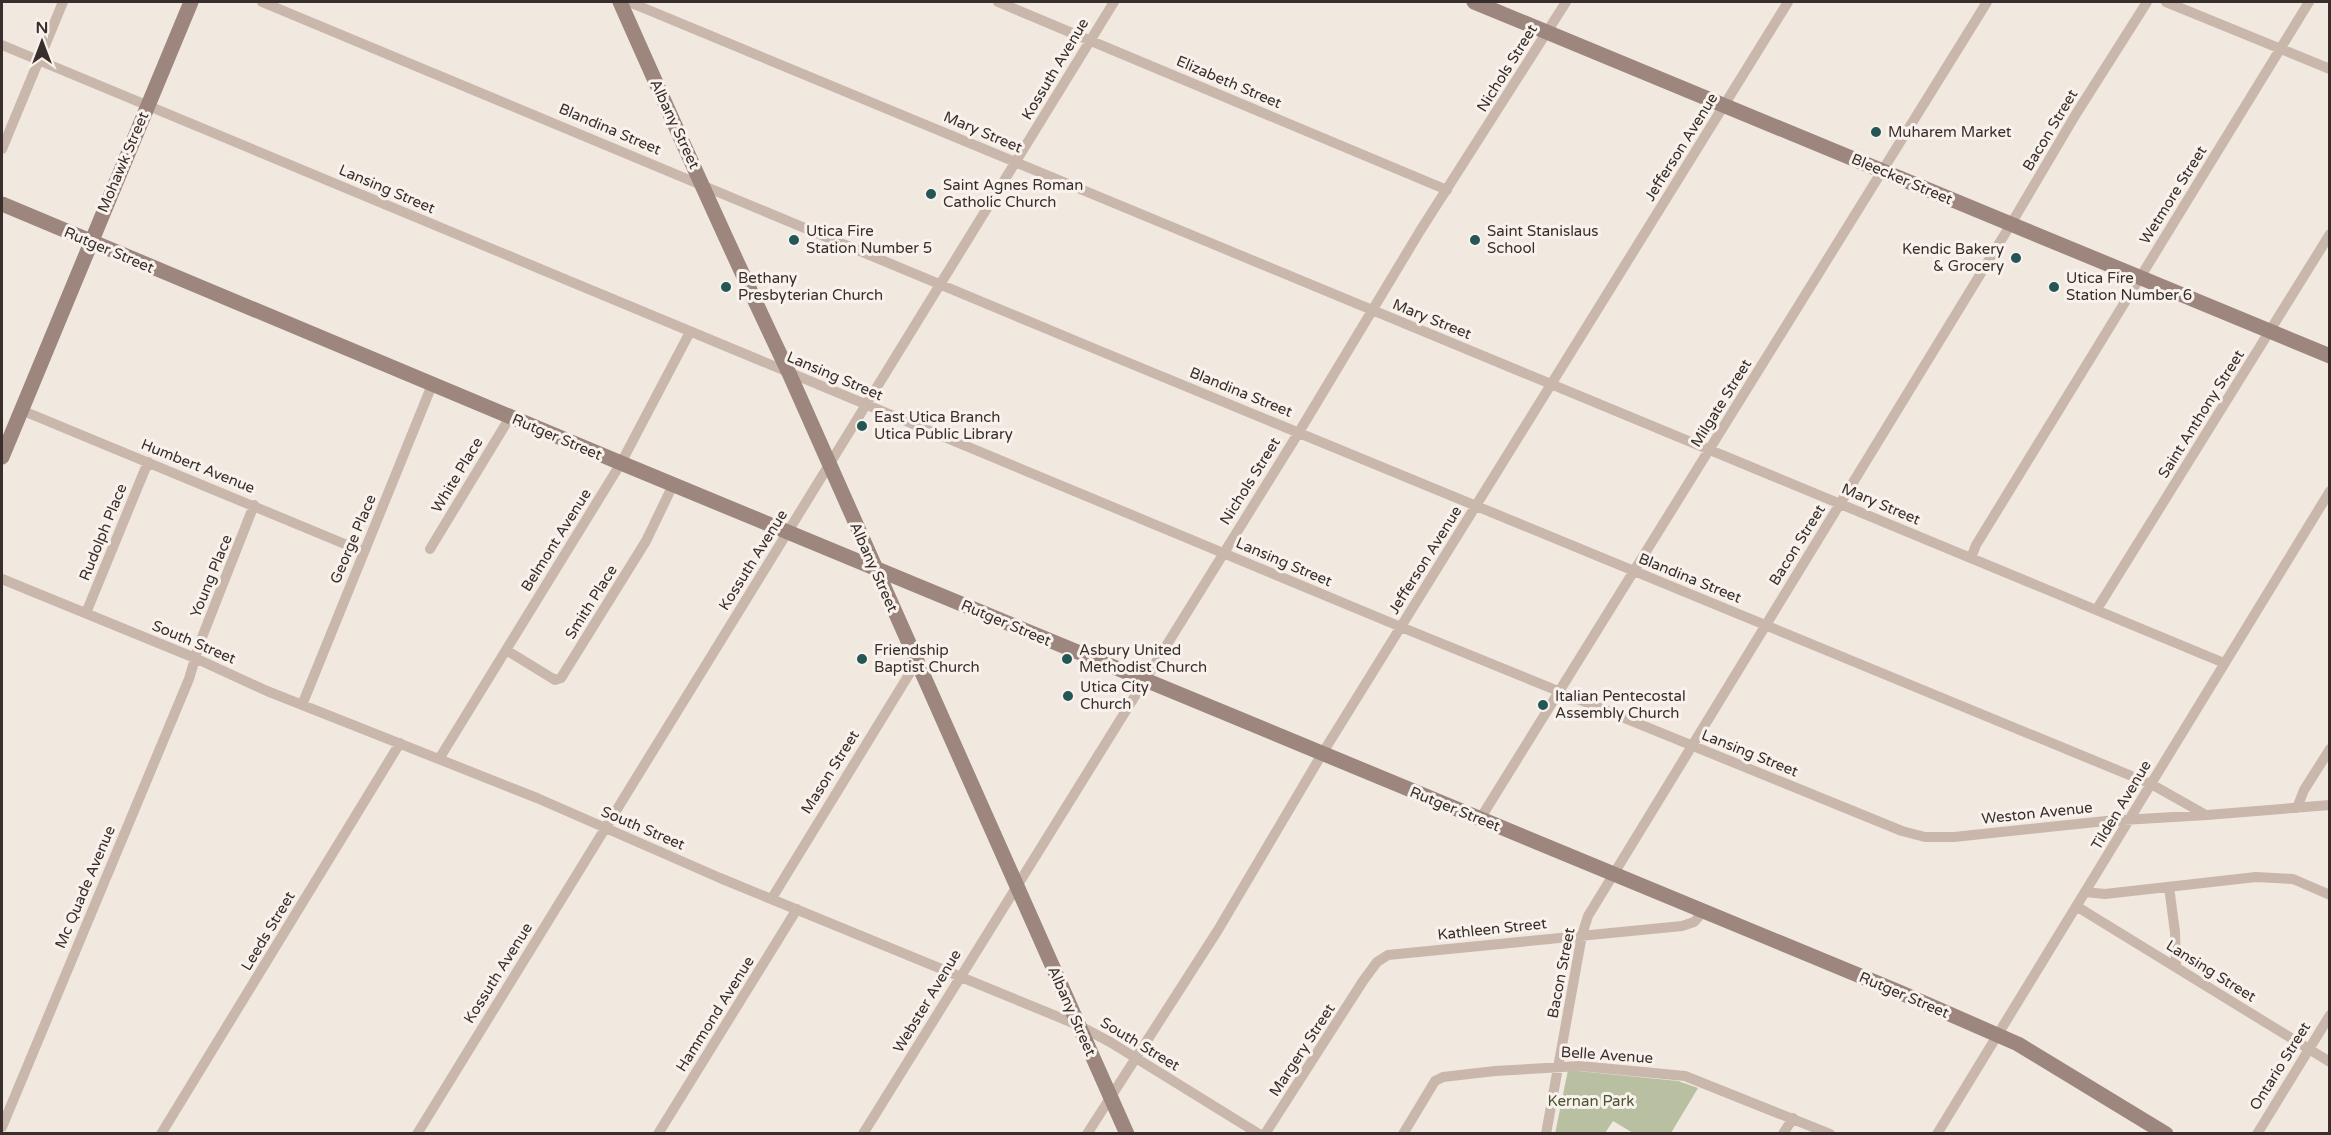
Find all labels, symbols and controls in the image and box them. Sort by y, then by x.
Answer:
north arrow [12,12,72,72]
street label: Kossuth Avenue [1018,15,1092,123]
text: N [36,18,48,38]
street label: Nichols Street [1473,21,1541,115]
street label: Elizabeth Street [1174,52,1285,112]
street label: Albany Street [646,76,704,172]
street label: Bacon Street [2019,86,2081,174]
street label: Jefferson Avenue [1641,90,1721,204]
street label: Blandina Street [556,99,664,159]
street label: Mary Street [941,107,1025,157]
street label: Mohawk Street [94,109,152,215]
place label: Muharem Market [1888,123,2012,141]
marker: Muharem Market [1869,125,1883,139]
street label: Wetmore Street [2136,142,2211,247]
street label: Bleecker Street [1849,150,1955,208]
street label: Lansing Street [336,161,438,217]
place label: Saint Agnes Roman Catholic Church [943,176,1083,211]
marker: Saint Agnes Roman Catholic Church [924,187,938,201]
place label: Utica Fire Station Number 5 [806,222,932,257]
place label: Saint Stanislaus School [1487,222,1599,257]
street label: Rutger Street [61,223,157,277]
marker: Utica Fire Station Number 5 [787,233,801,247]
marker: Saint Stanislaus School [1468,233,1482,247]
place label: Kendic Bakery & Grocery [1902,240,2004,275]
marker: Kendic Bakery & Grocery [2009,251,2023,265]
place label: Bethany Presbyterian Church [738,269,883,304]
place label: Utica Fire Station Number 6 [2066,269,2192,304]
marker: Bethany Presbyterian Church [719,280,733,294]
marker: Utica Fire Station Number 6 [2047,280,2061,294]
street label: Mary Street [1390,295,1474,343]
street label: Saint Anthony Street [2154,346,2248,481]
street label: Lansing Street [784,348,886,404]
street label: Milgate Street [1687,355,1755,450]
street label: Blandina Street [1187,363,1295,421]
place label: East Utica Branch Utica Public Library [874,408,1013,443]
street label: Rutger Street [509,410,605,464]
marker: East Utica Branch Utica Public Library [855,419,869,433]
street label: White Place [427,434,487,516]
street label: Nichols Street [1216,434,1284,528]
street label: Humbert Avenue [139,435,257,497]
street label: Mary Street [1839,479,1923,529]
street label: Rudolph Place [75,481,131,583]
street label: Belmont Avenue [517,485,595,595]
street label: George Place [326,492,380,586]
street label: Bacon Street [1765,501,1829,589]
street label: Jefferson Avenue [1385,503,1465,617]
street label: Kossuth Avenue [715,506,791,614]
street label: Albany Street [846,519,902,615]
street label: Young Place [186,532,236,620]
street label: Lansing Street [1233,534,1335,590]
street label: Blandina Street [1636,549,1744,607]
street label: Smith Place [561,562,621,642]
street label: Rutger Street [958,596,1054,650]
street label: South Street [149,616,239,668]
place label: Friendship Baptist Church [874,641,980,676]
place label: Asbury United Methodist Church [1079,641,1207,676]
marker: Friendship Baptist Church [855,652,869,666]
marker: Asbury United Methodist Church [1060,652,1074,666]
place label: Utica City Church [1080,678,1149,713]
place label: Italian Pentecostal Assembly Church [1555,687,1686,722]
marker: Utica City Church [1061,689,1075,703]
marker: Italian Pentecostal Assembly Church [1536,698,1550,712]
street label: Lansing Street [1699,725,1801,781]
street label: Mason Street [797,727,863,817]
street label: Tilden Avenue [2087,757,2155,853]
street label: Rutger Street [1407,783,1503,835]
street label: Weston Avenue [1981,798,2093,828]
street label: South Street [598,802,688,854]
street label: Mc Quade Avenue [51,823,119,951]
street label: Leeds Street [237,888,299,974]
street label: Kathleen Street [1436,914,1548,944]
street label: Kossuth Avenue [460,919,536,1027]
street label: Bacon Street [1543,926,1579,1020]
street label: Lansing Street [2163,936,2259,1006]
street label: Webster Avenue [889,946,965,1056]
street label: Hammond Avenue [672,953,758,1075]
street label: Albany Street [1044,963,1100,1059]
street label: Rutger Street [1856,968,1952,1022]
street label: Margery Street [1265,1000,1339,1100]
street label: South Street [1097,1013,1183,1075]
street label: Ontario Street [2246,1018,2314,1113]
street label: Belle Avenue [1560,1043,1654,1067]
park label: Kernan Park [1548,1092,1634,1110]

